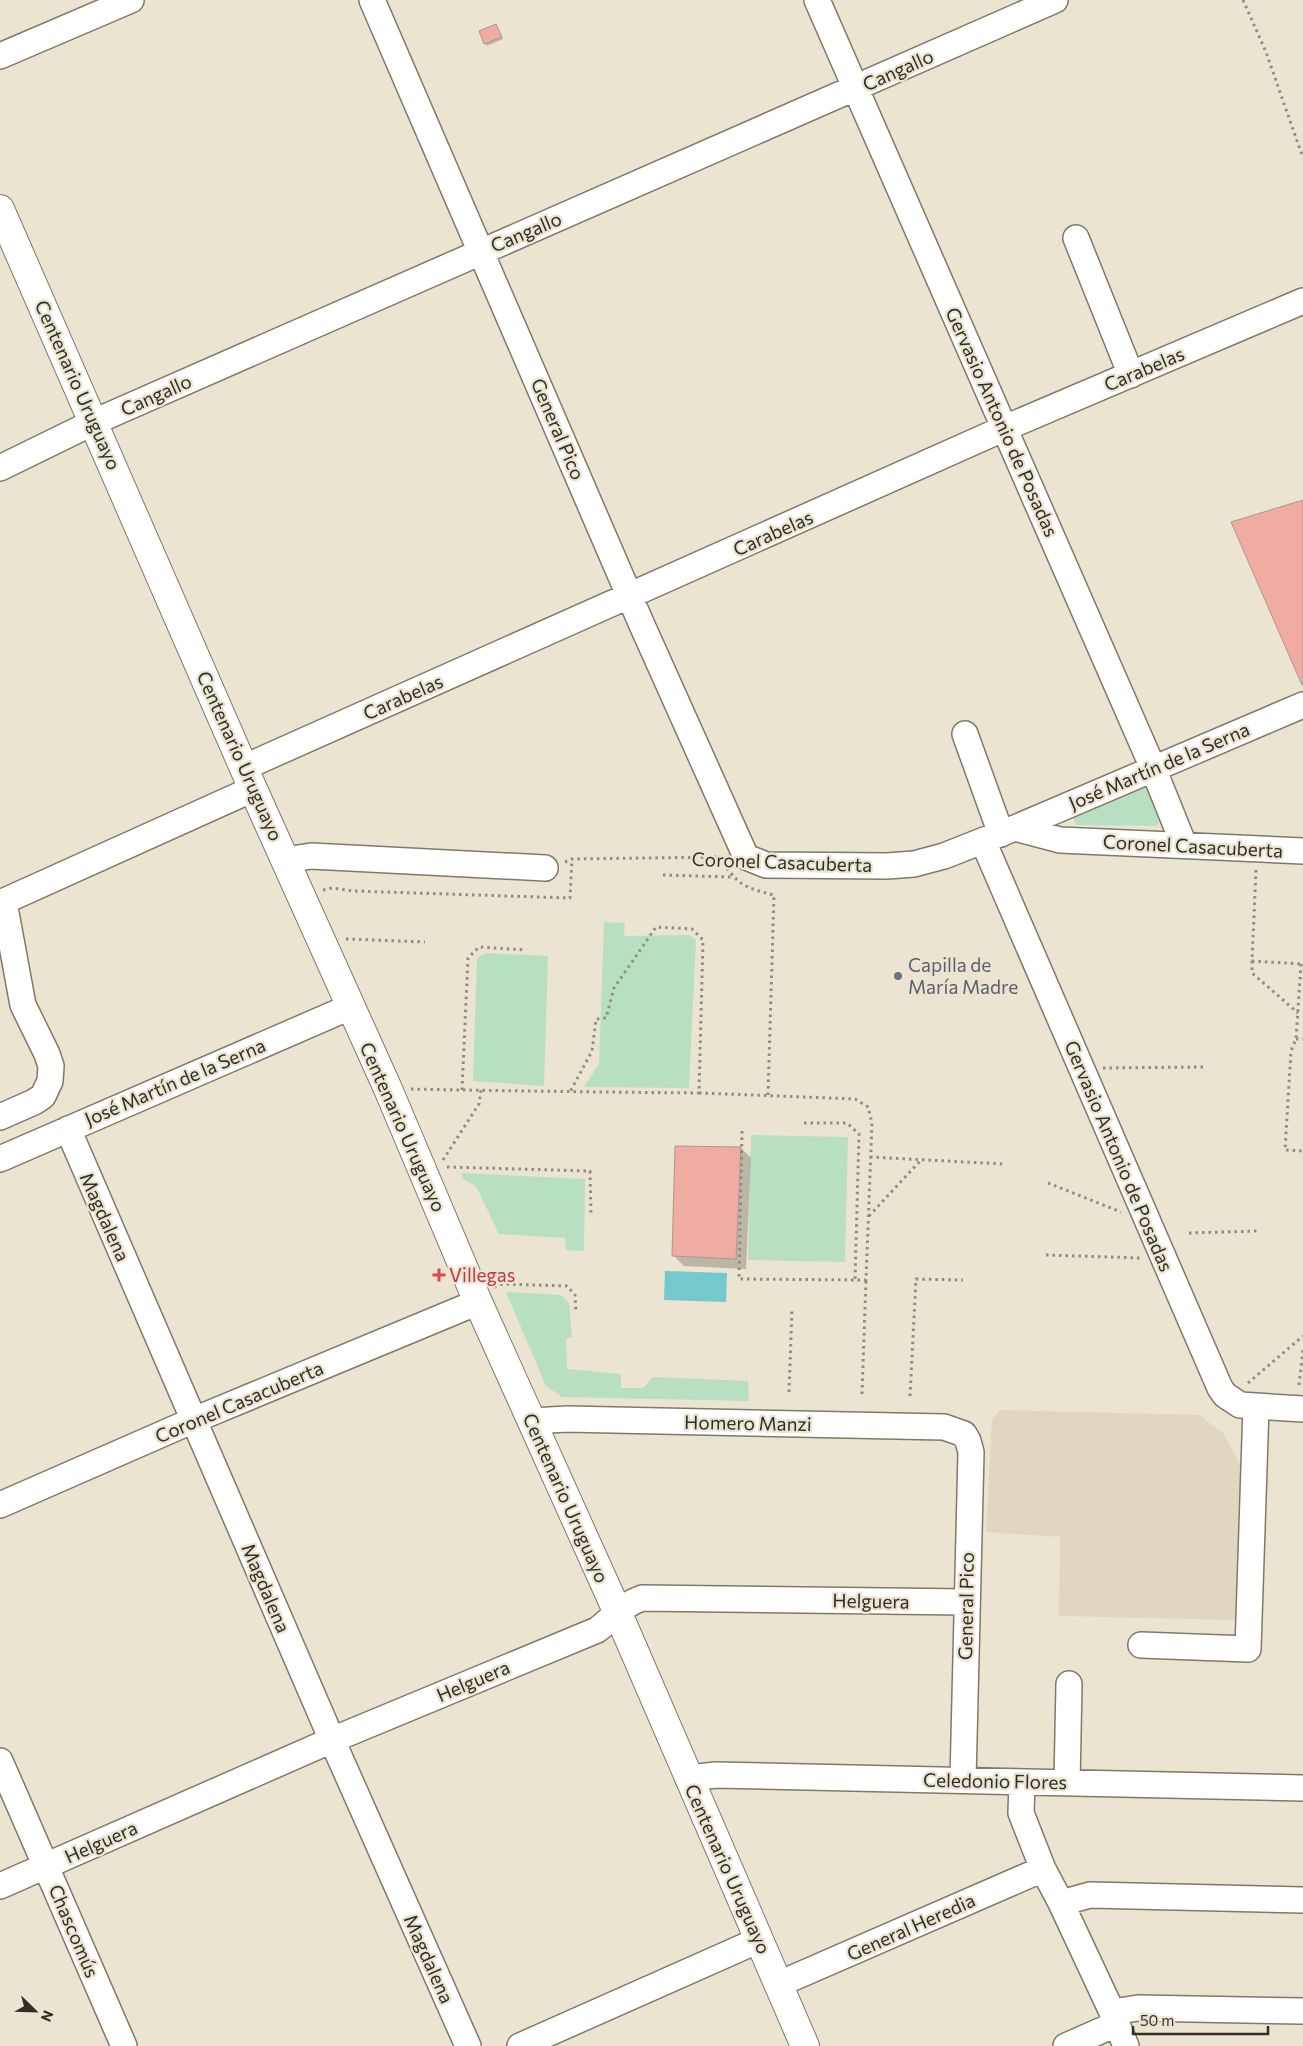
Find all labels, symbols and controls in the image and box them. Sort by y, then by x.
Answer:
street label: Cangallo [859,44,937,95]
street label: Cangallo [487,206,565,257]
street label: Centenario Uruguayo [31,296,126,473]
street label: Gervasio Antonio de Posadas [941,303,1064,540]
street label: Carabelas [1100,341,1187,396]
street label: Cangallo [117,369,195,420]
street label: General Pico [527,375,590,483]
street label: Carabelas [729,505,816,560]
street label: Centenario Uruguayo [193,667,288,844]
street label: Carabelas [359,669,446,724]
street label: José Martín de la Serna [1065,717,1253,814]
street label: Coronel Casacuberta [1102,829,1284,862]
street label: Coronel Casacuberta [691,847,873,876]
place label: Capilla de María Madre [908,953,1018,998]
marker: Capilla de María Madre [892,970,904,982]
street label: José Martín de la Serna [81,1033,269,1130]
street label: Gervasio Antonio de Posadas [1060,1037,1179,1275]
street label: Centenario Uruguayo [356,1038,451,1215]
street label: Magdalena [76,1169,135,1265]
place label: Villegas [449,1263,515,1286]
marker: Villegas [433,1269,445,1281]
street label: Coronel Casacuberta [151,1356,326,1447]
street label: Centenario Uruguayo [519,1409,614,1586]
street label: Homero Manzi [684,1410,812,1435]
street label: Magdalena [237,1540,296,1636]
street label: General Pico [953,1552,978,1660]
street label: Helguera [832,1588,910,1613]
street label: Helguera [433,1655,513,1706]
street label: Celedonio Flores [923,1768,1067,1793]
street label: Centenario Uruguayo [681,1780,776,1957]
street label: Helguera [61,1815,141,1868]
street label: Chascomús [45,1881,104,1981]
street label: General Heredia [843,1888,979,1965]
street label: Magdalena [400,1911,459,2007]
north arrow [10,1986,60,2036]
scale bar [1133,2004,1268,2036]
text: N [38,2008,57,2024]
text: 50 m [1140,2011,1174,2029]

